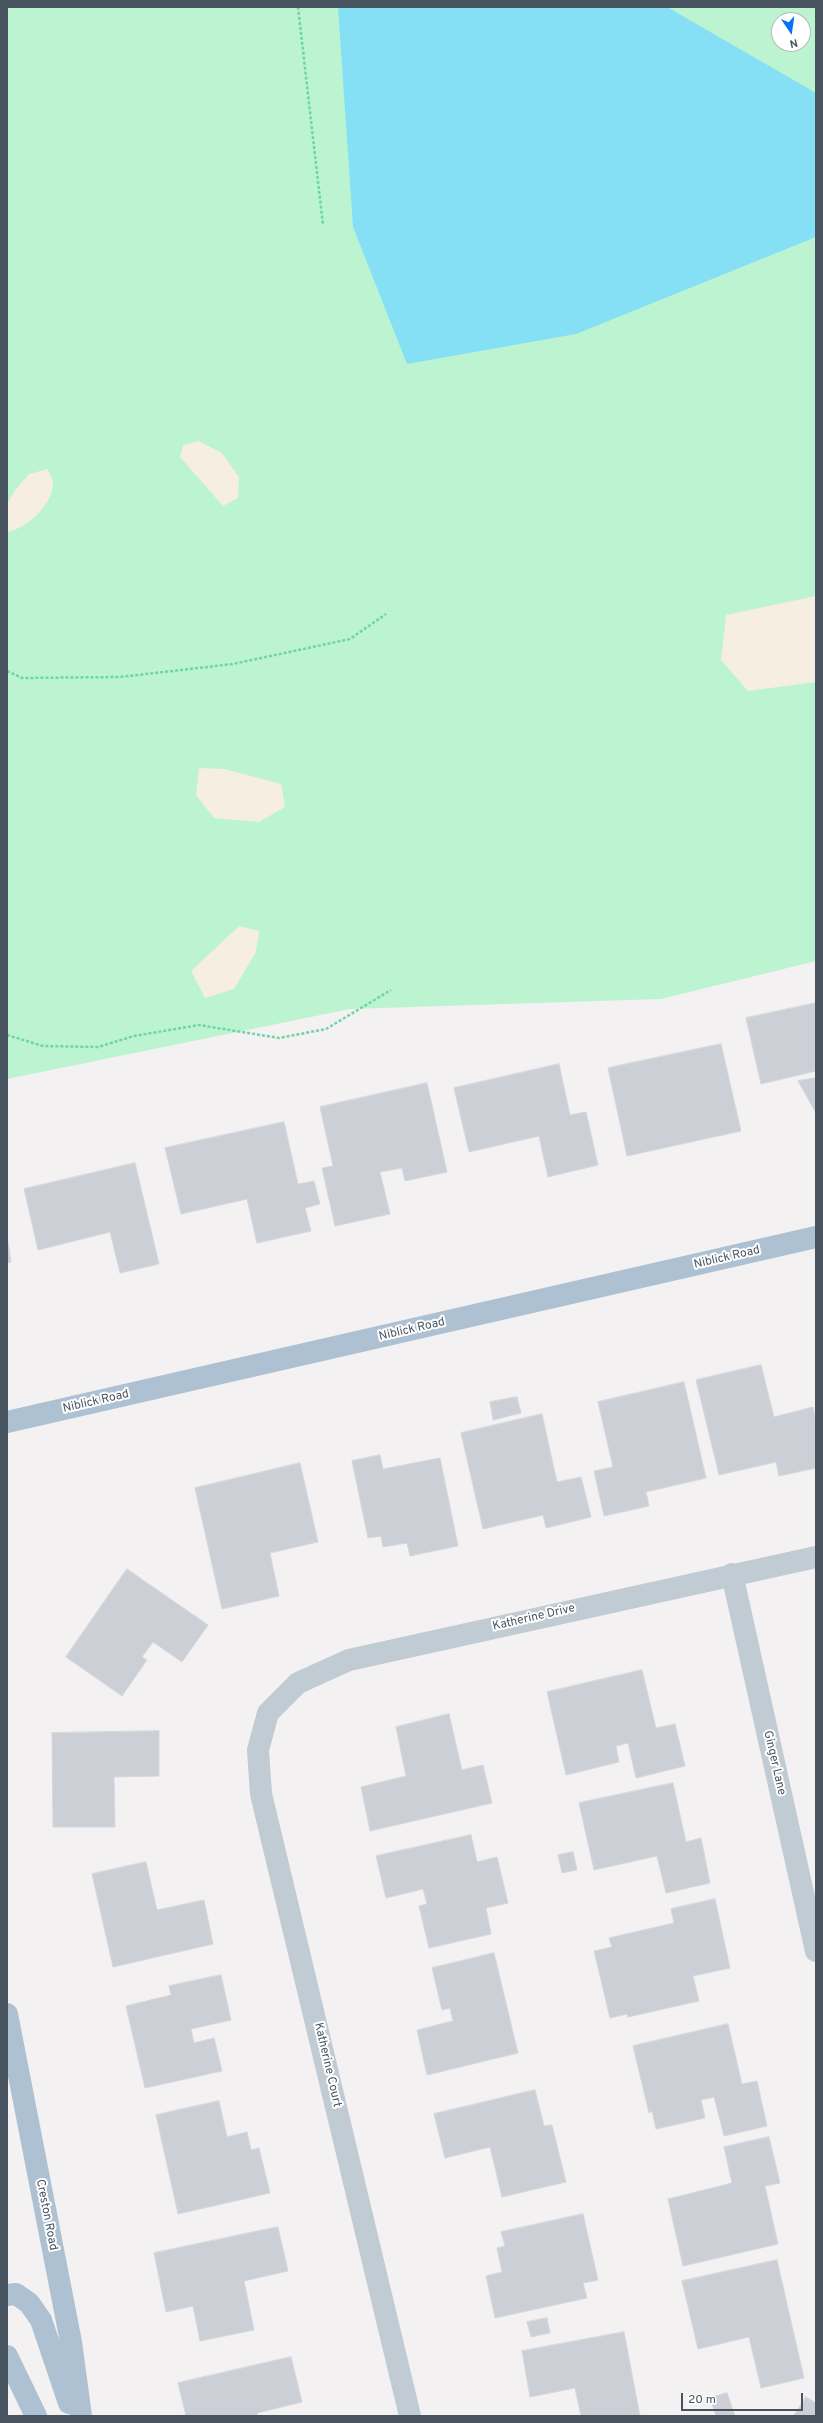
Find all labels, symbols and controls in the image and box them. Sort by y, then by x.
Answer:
north arrow [771,12,811,52]
text: N [788,35,799,50]
street label: Niblick Road [693,1243,761,1273]
street label: Niblick Road [378,1315,446,1345]
street label: Niblick Road [62,1387,130,1417]
street label: Katherine Drive [491,1602,577,1634]
street label: Ginger Lane [760,1729,788,1797]
street label: Katherine Court [310,2021,344,2109]
street label: Creston Road [32,2178,60,2252]
scale bar [683,2385,805,2411]
text: 20 m [688,2392,716,2408]

